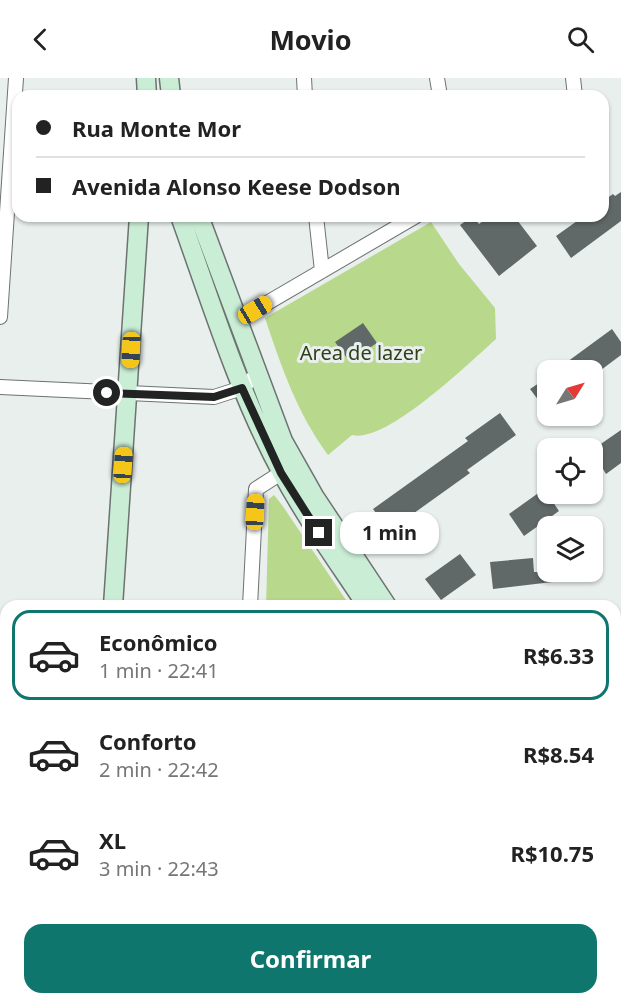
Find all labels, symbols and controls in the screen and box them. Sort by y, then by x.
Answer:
text: Movio [269,21,352,58]
icon: back [24,23,57,56]
icon: search [564,23,597,56]
text: Rua Monte Mor [72,113,241,143]
text: Avenida Alonso Keese Dodson [72,171,401,201]
car [235,293,275,327]
car [121,332,141,368]
park label: Area de lazer [300,339,422,366]
north arrow [537,360,603,426]
map controls [537,360,603,582]
route start [93,379,120,406]
button: locate [537,438,603,504]
car [113,446,133,484]
car [245,494,265,530]
callout: 1 min [340,512,439,554]
button: layers [537,516,603,582]
route end [305,519,332,546]
text: 1 min [362,519,417,546]
text: Econômico [99,627,218,657]
icon: car [27,628,81,682]
text: R$6.33 [523,640,594,670]
text: 1 min · 22:41 [99,657,219,684]
text: Conforto [99,726,197,756]
icon: car [27,727,81,781]
text: R$8.54 [523,739,594,769]
text: 2 min · 22:42 [99,756,219,783]
text: XL [99,825,126,855]
icon: car [27,826,81,880]
text: R$10.75 [510,838,594,868]
text: 3 min · 22:43 [99,855,219,882]
button: Confirmar [24,924,597,993]

